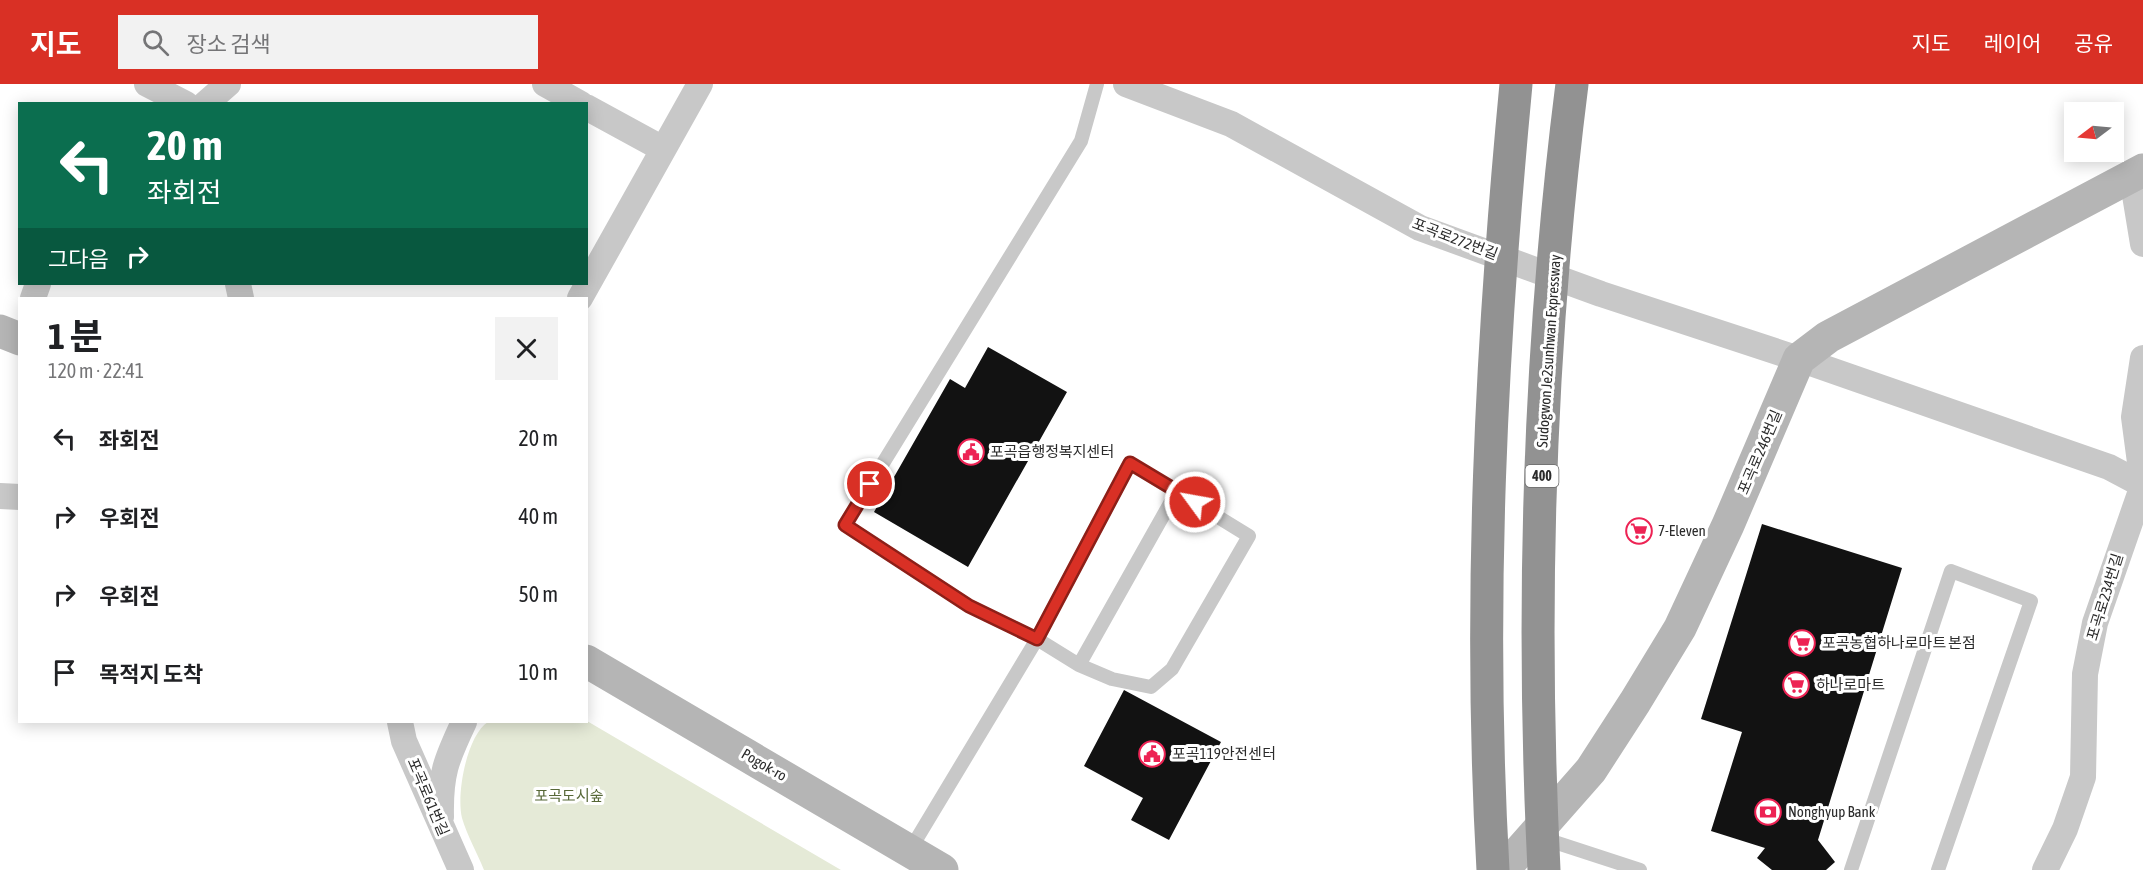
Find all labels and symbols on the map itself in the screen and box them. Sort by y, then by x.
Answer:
north arrow [2064,102,2124,162]
street label: 포곡로272번길 [1410,214,1500,263]
street label: Sudogwon Je2sunhwan Expressway [1533,254,1564,448]
street label: 포곡로246번길 [1734,407,1785,497]
public building icon: 포곡읍행정복지센터 [956,437,986,467]
place label: 포곡읍행정복지센터 [990,443,1114,460]
pin [844,458,895,509]
road number: 400 [1526,465,1558,487]
position arrow [1163,470,1227,534]
supermarket icon: 7-Eleven [1624,516,1654,546]
place label: 7-Eleven [1658,522,1706,539]
street label: 포곡로234번길 [2083,551,2126,642]
supermarket icon: 포곡농협하나로마트 본점 [1787,628,1817,658]
place label: 포곡농협하나로마트 본점 [1822,634,1976,651]
supermarket icon: 하나로마트 [1781,670,1811,700]
place label: 하나로마트 [1816,676,1885,693]
public building icon: 포곡119안전센터 [1137,739,1167,769]
street label: Pogok-ro [739,745,790,784]
place label: 포곡119안전센터 [1172,745,1276,762]
street label: 포곡로61번길 [404,755,453,838]
park label: 포곡도시숲 [534,787,604,804]
bank icon: Nonghyup Bank [1753,797,1783,827]
place label: Nonghyup Bank [1788,803,1876,820]

